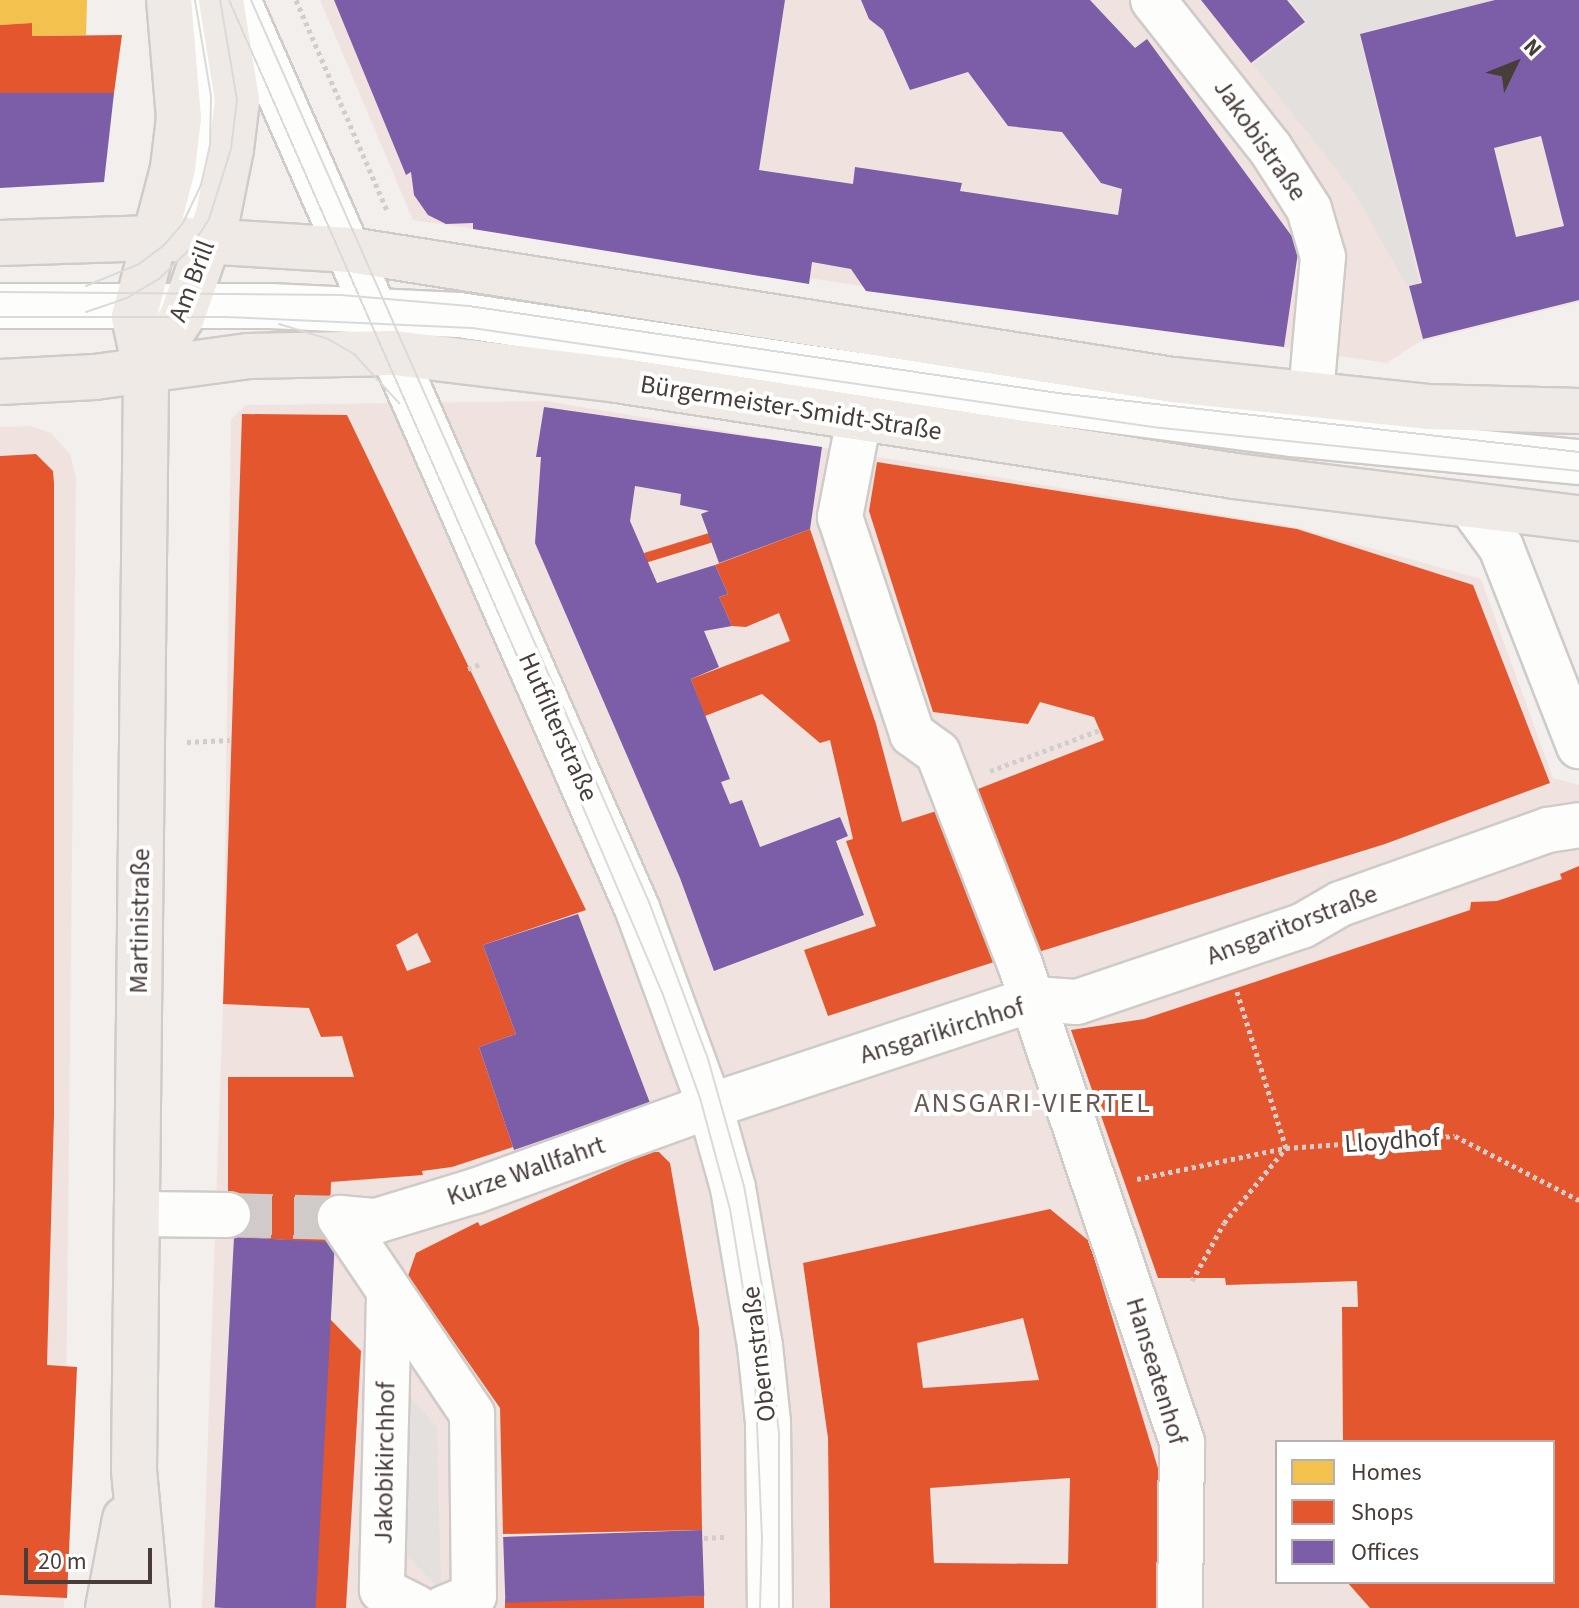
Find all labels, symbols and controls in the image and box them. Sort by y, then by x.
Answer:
north arrow [1475,24,1555,104]
text: N [1516,31,1549,64]
street label: Jakobistraße [1207,73,1313,207]
street label: Am Brill [162,236,222,326]
street label: Bürgermeister-Smidt-Straße [638,369,944,447]
street label: Hutfilterstraße [511,648,605,806]
street label: Martinistraße [123,848,157,994]
street label: Ansgaritorstraße [1202,878,1382,972]
street label: Ansgarikirchhof [856,991,1028,1071]
district label: ANSGARI-VIERTEL [914,1086,1152,1120]
street label: Lloydhof [1343,1122,1441,1160]
street label: Kurze Wallfahrt [443,1129,609,1213]
street label: Obernstraße [735,1284,783,1424]
street label: Hanseatenhof [1119,1294,1193,1448]
street label: Jakobikirchhof [368,1381,402,1545]
legend [1275,1440,1555,1584]
text: Homes [1351,1455,1422,1490]
text: Shops [1351,1495,1413,1530]
scale bar [28,1532,156,1582]
text: Offices [1351,1535,1419,1570]
text: 20 m [38,1544,87,1579]

